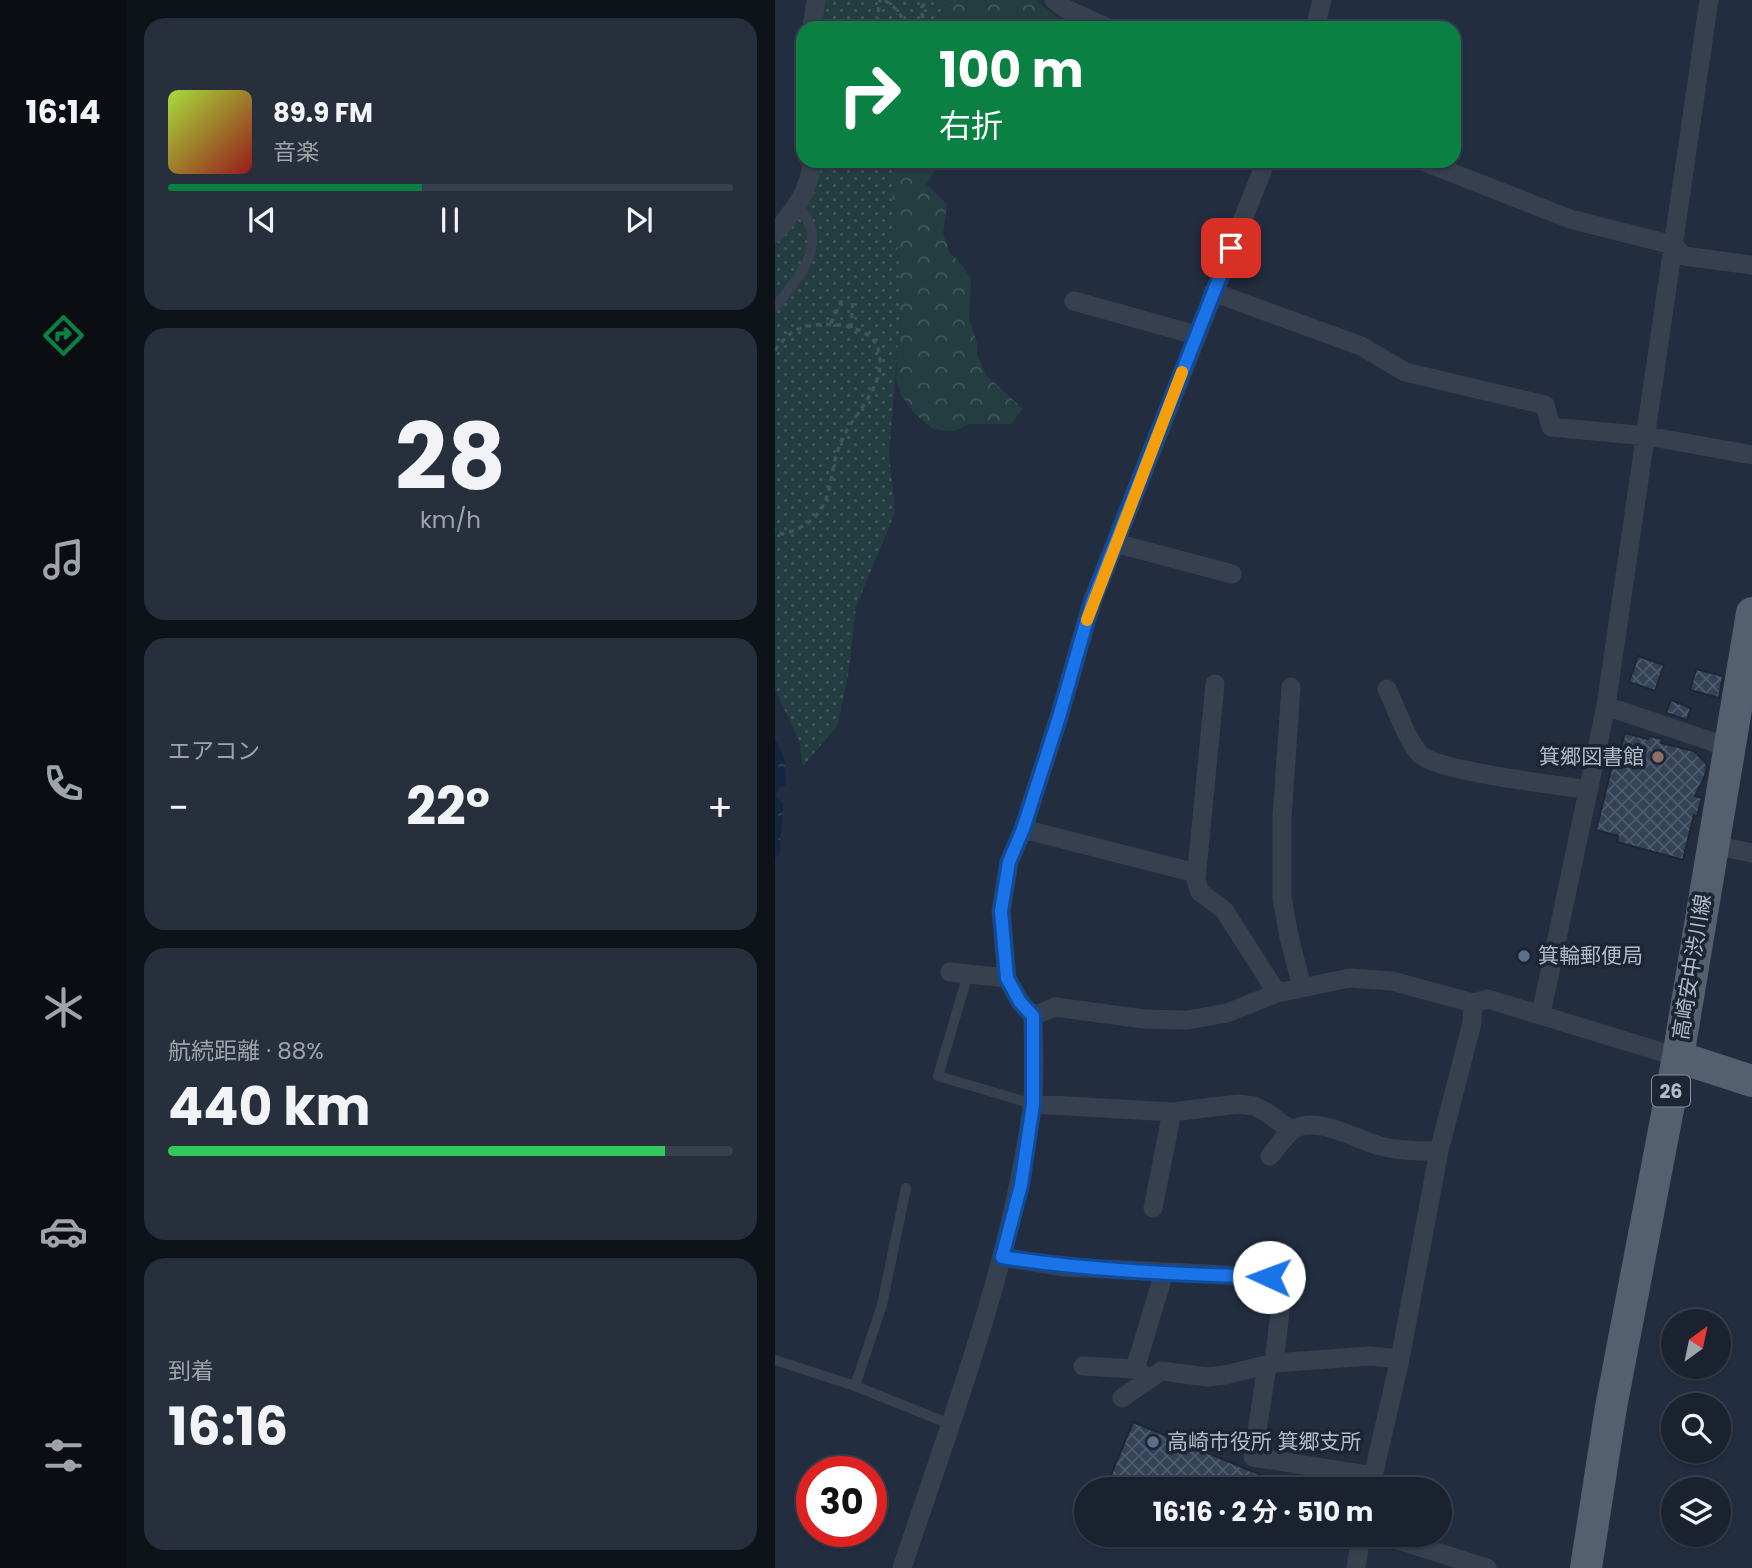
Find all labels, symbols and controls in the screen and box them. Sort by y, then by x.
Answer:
text: 100 m [939,36,1084,104]
icon: right [824,49,915,140]
text: 16:14 [25,89,101,134]
text: 89.9 FM [273,95,373,131]
text: 右折 [939,103,1003,148]
text: 音楽 [273,136,319,168]
icon: previous [243,201,281,239]
icon: pause [431,201,469,239]
icon: next [620,201,658,239]
pin [1201,218,1261,278]
icon: arrive [1212,229,1250,267]
icon: directions [39,311,88,360]
text: 28 [395,393,506,521]
text: km/h [420,504,481,536]
icon: music [39,535,88,584]
text: エアコン [168,735,260,767]
place label: 箕郷図書館 [1539,742,1644,771]
marker: 箕郷図書館 [1650,749,1666,765]
icon: phone [39,759,88,808]
text: 22° [406,770,490,843]
text: − [168,781,189,834]
text: + [707,781,733,834]
street label: 高崎安中渋川線 [1666,892,1717,1042]
place label: 箕輪郵便局 [1538,941,1643,970]
marker: 箕輪郵便局 [1516,948,1532,964]
icon: climate [39,983,88,1032]
text: 航続距離 · 88% [168,1035,324,1067]
text: 440 km [168,1070,371,1143]
road number: 26 [1652,1076,1690,1106]
icon: car [39,1207,88,1256]
position arrow [1232,1240,1306,1314]
north arrow [1661,1309,1731,1379]
map controls [1661,1309,1731,1547]
text: 到着 [168,1355,214,1387]
text: 16:16 [168,1390,288,1463]
button: search [1661,1393,1731,1463]
place label: 高崎市役所 箕郷支所 [1167,1427,1362,1456]
icon: filters [39,1431,88,1480]
marker: 高崎市役所 箕郷支所 [1145,1434,1161,1450]
speed limit sign: 30 [796,1456,887,1547]
button: layers [1661,1477,1731,1547]
text: 16:16 · 2 分 · 510 m [1153,1494,1373,1530]

